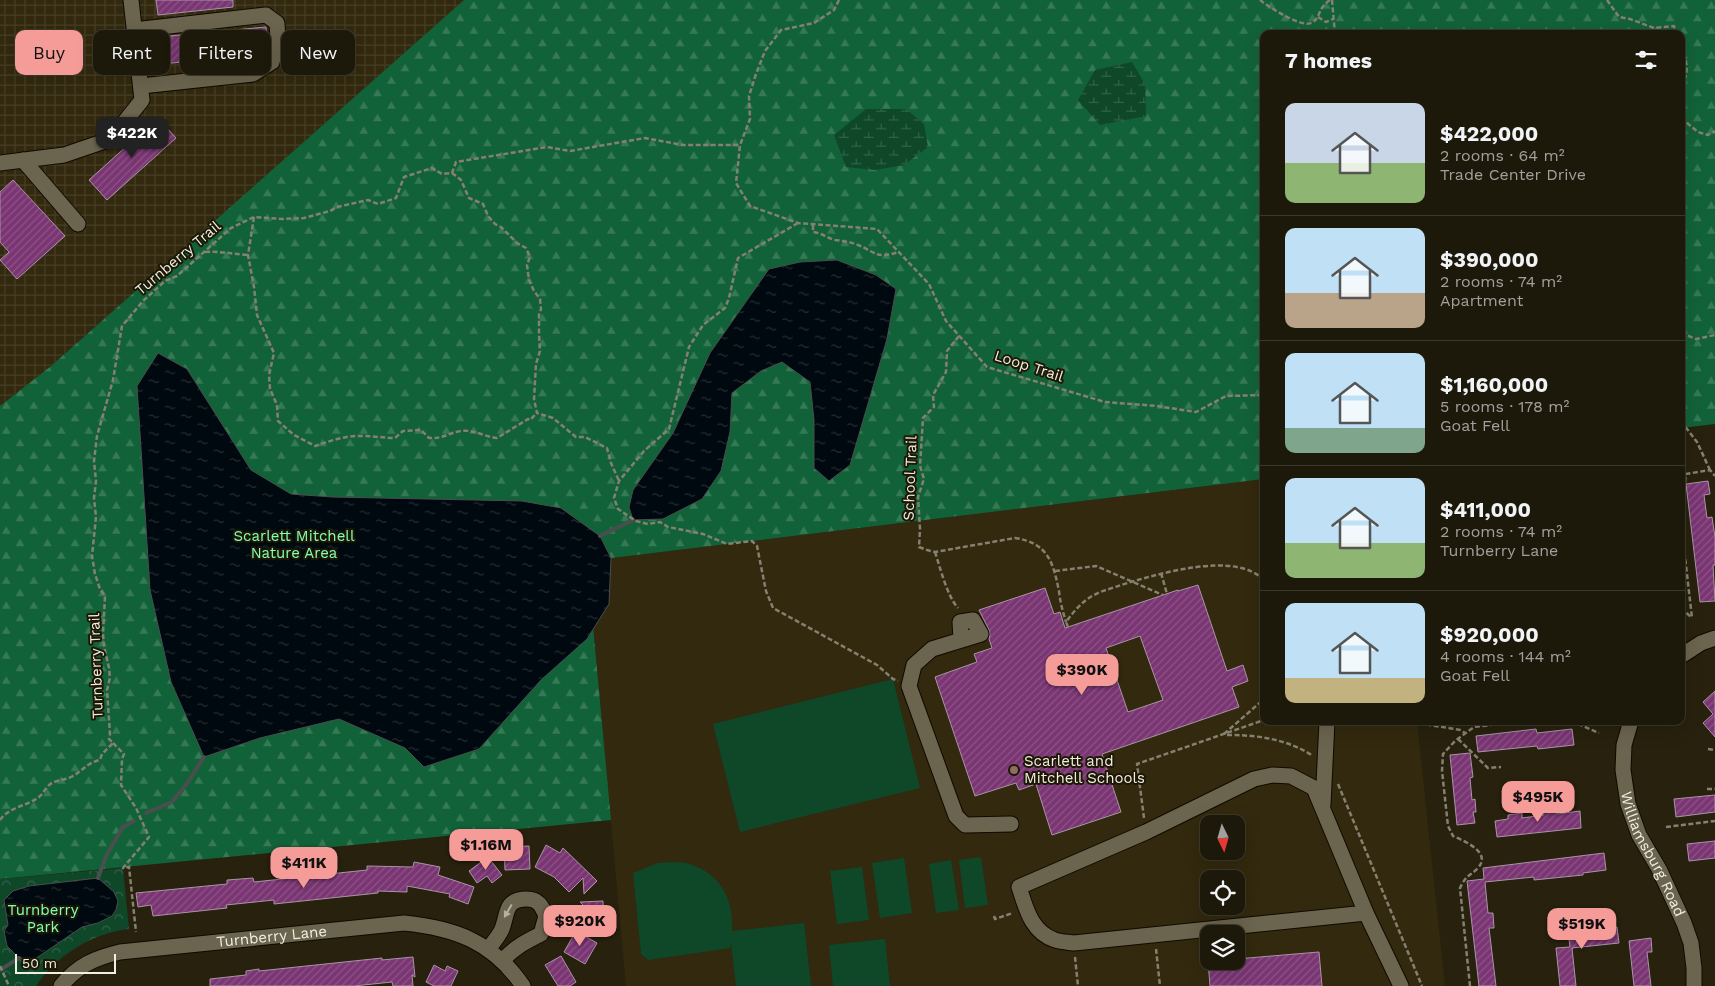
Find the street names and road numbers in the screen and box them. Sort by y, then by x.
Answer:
street label: Turnberry Trail [132,217,225,299]
street label: Loop Trail [992,346,1066,386]
street label: School Trail [900,435,920,521]
street label: Turnberry Trail [85,612,107,719]
street label: Williamsburg Road [1617,790,1689,920]
street label: Turnberry Lane [215,922,328,951]

